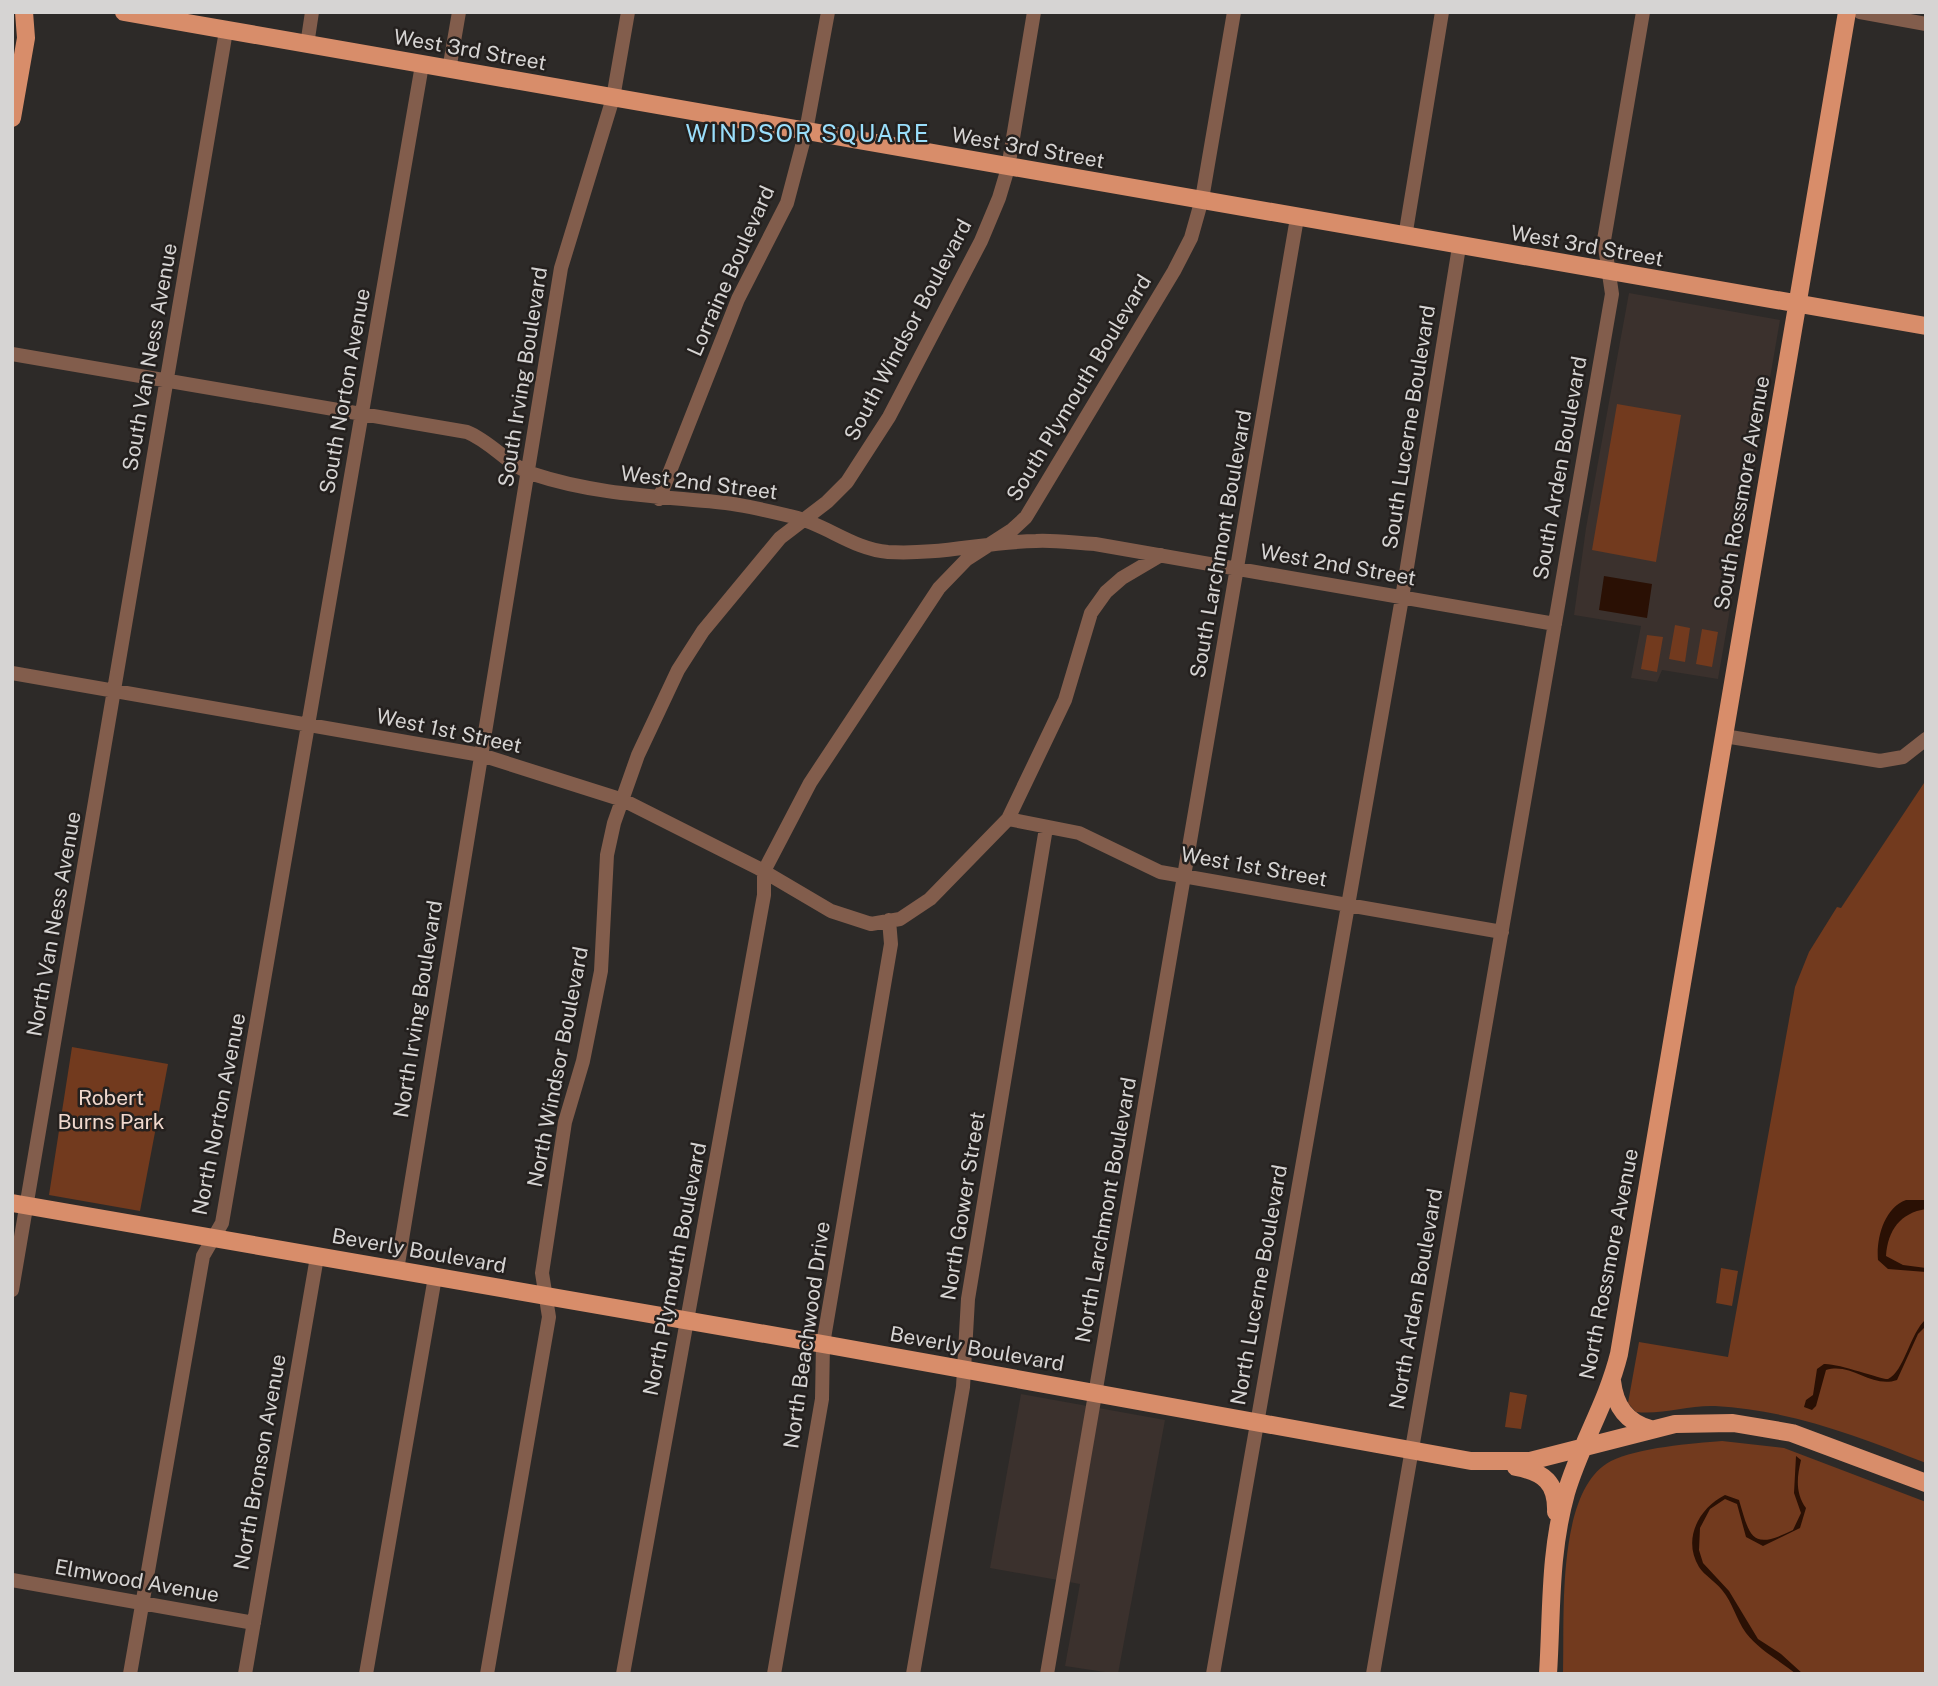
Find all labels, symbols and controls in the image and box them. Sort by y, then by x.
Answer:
street label: West 3rd Street [392,24,548,75]
district label: WINDSOR SQUARE [685,119,931,147]
street label: West 3rd Street [950,122,1106,173]
street label: Lorraine Boulevard [682,182,779,360]
street label: South Windsor Boulevard [839,215,977,445]
street label: West 3rd Street [1509,220,1665,271]
street label: South Van Ness Avenue [117,241,182,473]
street label: South Irving Boulevard [493,265,552,489]
street label: South Plymouth Boulevard [1001,270,1156,506]
street label: South Norton Avenue [314,286,375,496]
street label: South Lucerne Boulevard [1377,303,1440,551]
street label: South Arden Boulevard [1528,354,1591,582]
street label: South Rossmore Avenue [1709,374,1774,612]
street label: South Larchmont Boulevard [1185,408,1256,680]
street label: West 2nd Street [619,460,779,505]
street label: West 2nd Street [1258,538,1418,591]
street label: West 1st Street [374,703,524,758]
street label: North Van Ness Avenue [21,809,86,1038]
street label: West 1st Street [1179,841,1329,892]
street label: North Irving Boulevard [388,898,447,1119]
street label: North Windsor Boulevard [522,944,593,1189]
street label: North Norton Avenue [187,1011,250,1217]
street label: North Larchmont Boulevard [1070,1075,1141,1345]
park label: Robert Burns Park [57,1085,165,1134]
street label: North Gower Street [935,1110,990,1302]
street label: North Plymouth Boulevard [638,1140,711,1398]
street label: North Rossmore Avenue [1574,1146,1643,1382]
street label: North Lucerne Boulevard [1225,1163,1292,1407]
street label: North Arden Boulevard [1384,1187,1447,1411]
street label: North Beachwood Drive [778,1220,835,1450]
street label: Beverly Boulevard [330,1223,508,1278]
street label: Beverly Boulevard [888,1321,1066,1376]
street label: North Bronson Avenue [228,1352,291,1572]
street label: Elmwood Avenue [53,1554,221,1607]

